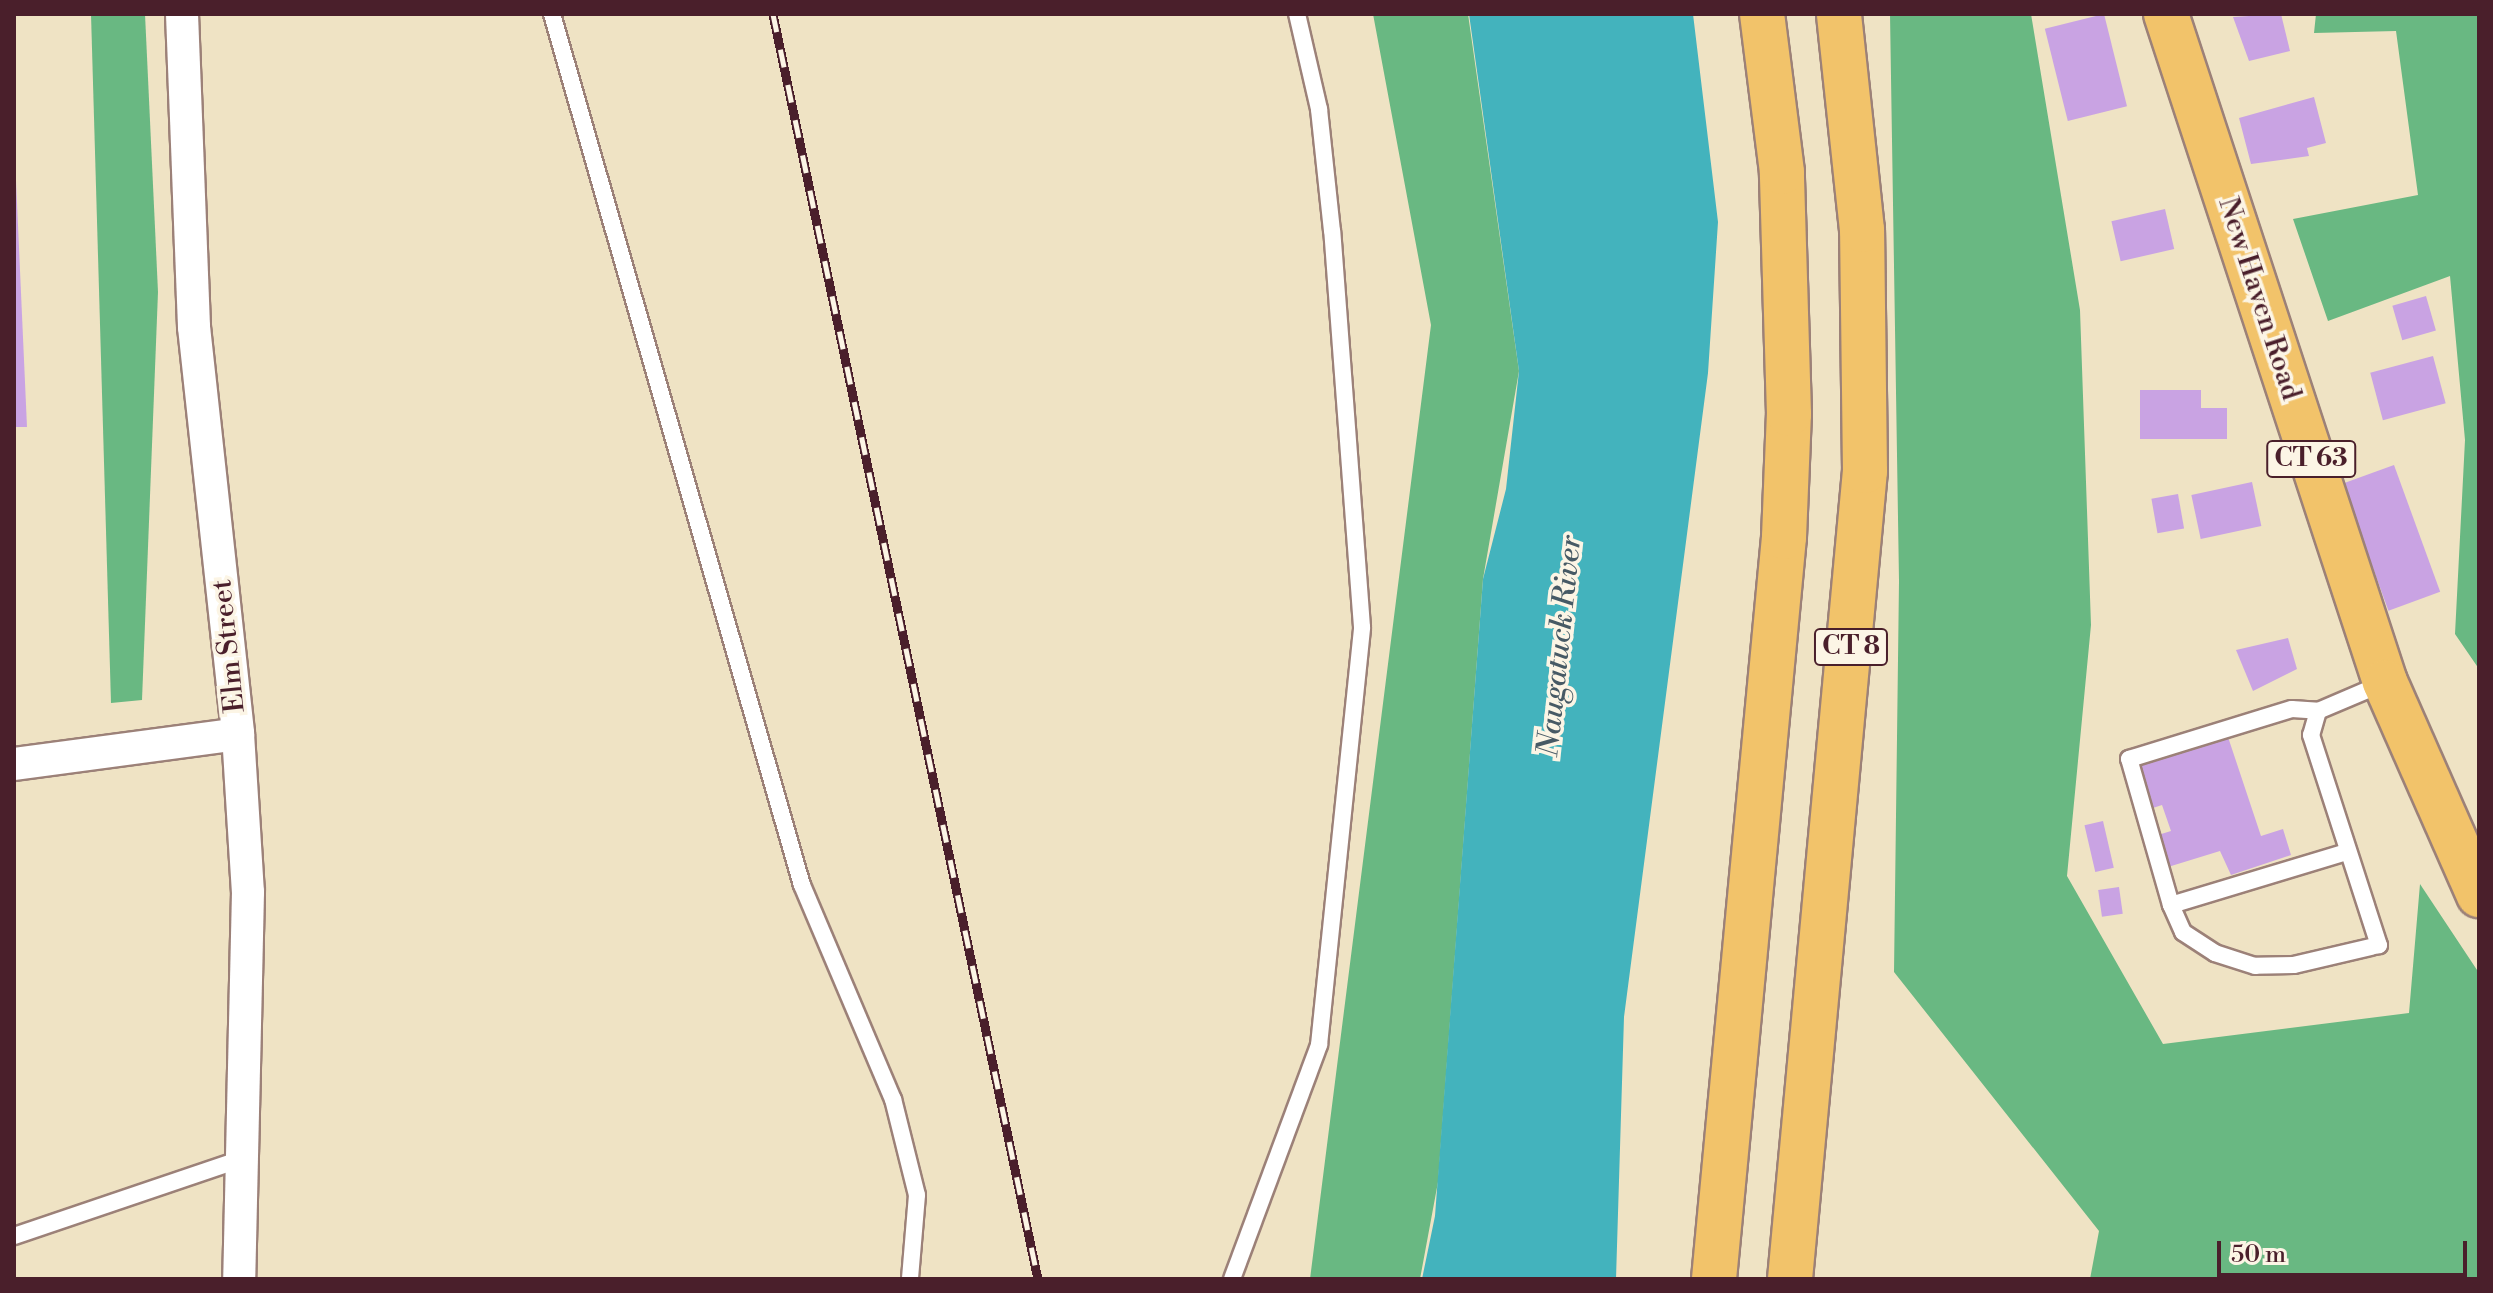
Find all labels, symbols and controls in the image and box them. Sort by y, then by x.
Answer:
street label: New Haven Road [2210,193,2308,405]
road number: CT 63 [2265,437,2357,481]
water label: Naugatuck River [1530,534,1590,758]
street label: Elm Street [205,578,253,714]
road number: CT 8 [1813,625,1889,669]
scale bar [2221,1225,2471,1275]
text: 50 m [2231,1240,2286,1270]

